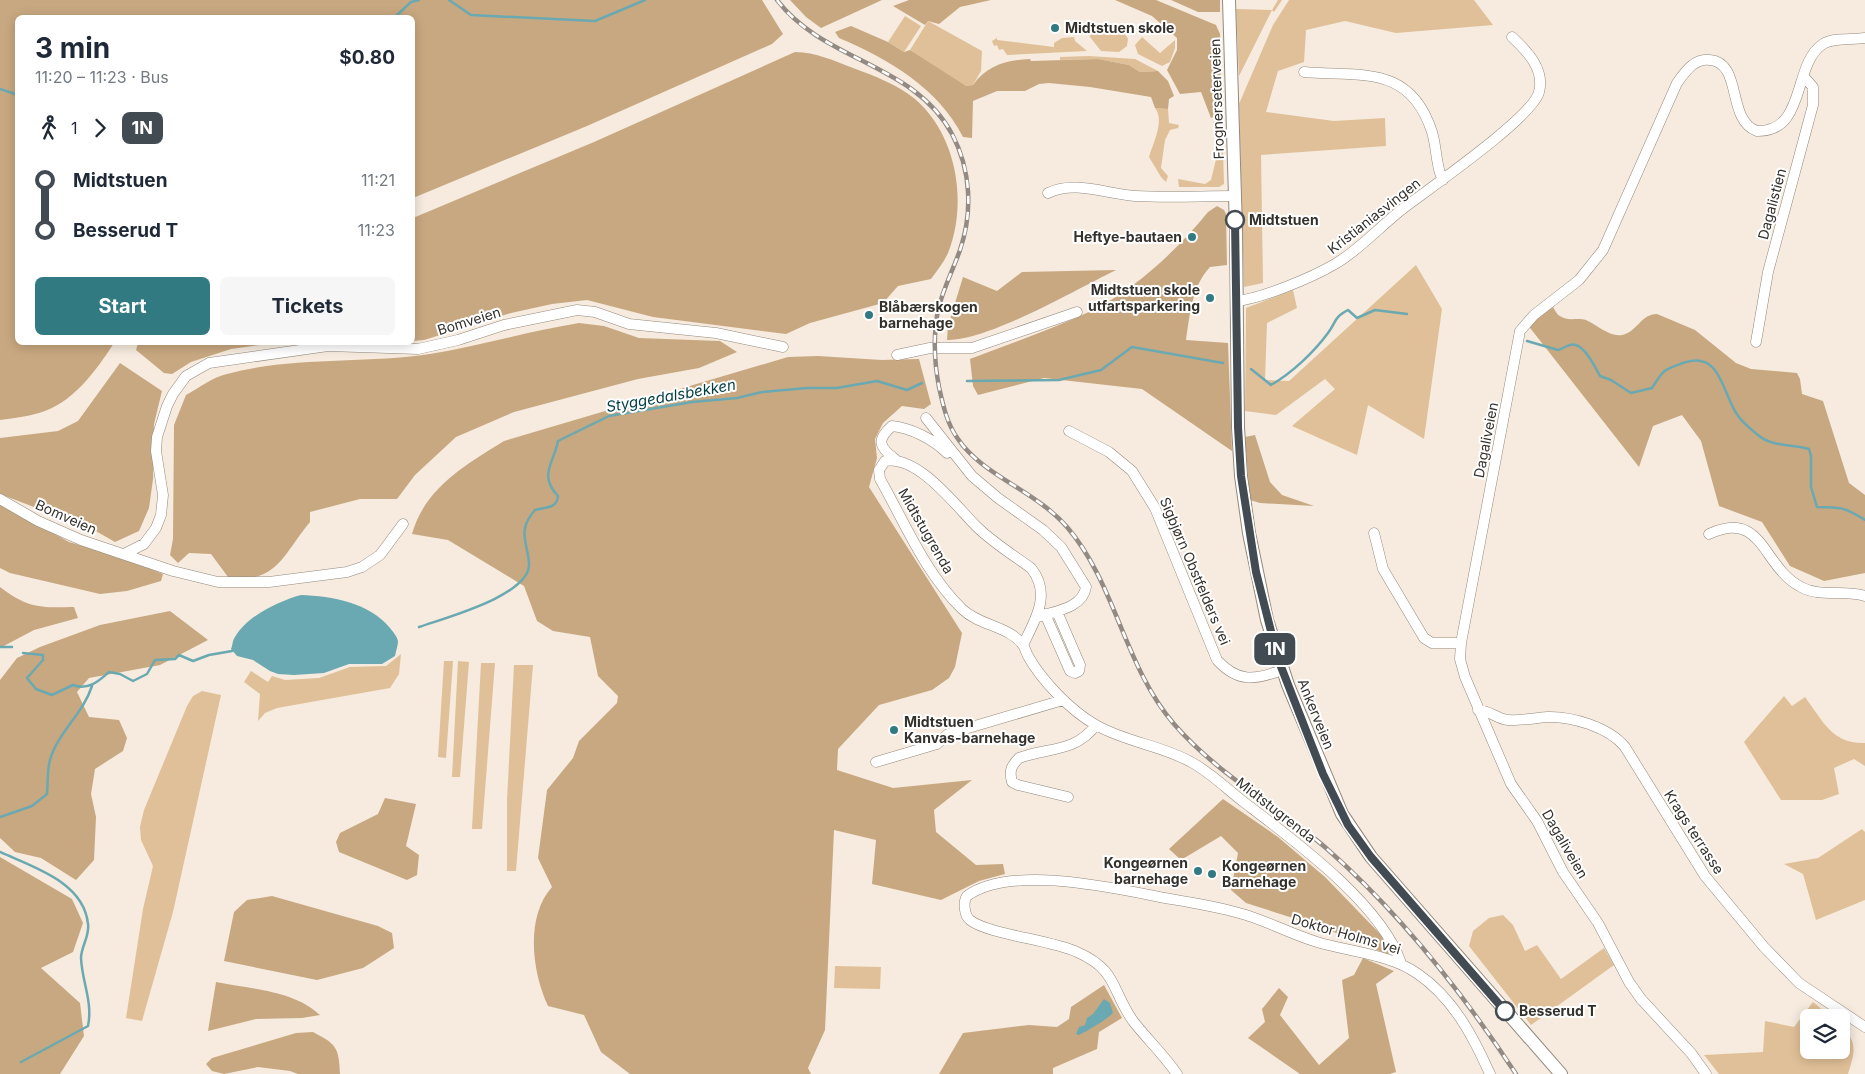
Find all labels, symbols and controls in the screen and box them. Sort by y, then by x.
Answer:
place label: Midtstuen skole [1065,19,1174,36]
marker: Midtstuen skole [1049,22,1061,34]
text: 3 min [35,31,110,65]
street label: Frognerseterveien [1206,38,1227,160]
text: $0.80 [339,46,395,69]
text: 11:20 – 11:23 · Bus [35,67,169,87]
icon: walk [35,114,63,142]
icon: forward [86,114,114,142]
text: 1N [132,117,153,138]
text: 1 [71,118,78,138]
street label: Dagalistien [1754,166,1789,241]
text: Midtstuen [73,169,168,192]
text: 11:21 [361,170,395,190]
street label: Kristianiasvingen [1324,174,1423,257]
marker: Midtstuen [1225,210,1245,230]
place label: Midtstuen [1249,211,1319,228]
text: Besserud T [73,219,178,242]
text: 11:23 [358,220,395,240]
place label: Heftye-bautaen [1074,228,1182,245]
marker: Heftye-bautaen [1186,231,1198,243]
button: Start [35,277,210,335]
button: Tickets [220,277,395,335]
place label: Midtstuen skole utfartsparkering [1088,281,1200,314]
marker: Midtstuen skole utfartsparkering [1204,292,1216,304]
place label: Blåbærskogen barnehage [879,298,978,331]
street label: Bomveien [435,303,503,338]
marker: Blåbærskogen barnehage [863,309,875,321]
water label: Styggedalsbekken [605,375,737,416]
street label: Dagaliveien [1470,401,1501,479]
street label: Midtstugrenda [895,485,958,577]
street label: Sigbjørn Obstfelders vei [1157,494,1234,647]
street label: Bomveien [33,496,99,538]
line badge: 1N [1252,633,1298,665]
text: 1N [1264,638,1286,659]
street label: Ankerveien [1295,676,1338,752]
place label: Midtstuen Kanvas-barnehage [904,713,1035,746]
marker: Midtstuen Kanvas-barnehage [888,724,900,736]
street label: Midtstugrenda [1233,773,1319,846]
street label: Krags terrasse [1661,787,1728,877]
street label: Dagaliveien [1539,806,1592,881]
place label: Kongeørnen barnehage [1104,854,1188,887]
place label: Kongeørnen Barnehage [1222,857,1306,890]
marker: Kongeørnen barnehage [1192,865,1204,877]
marker: Kongeørnen Barnehage [1206,868,1218,880]
street label: Doktor Holms vei [1289,910,1403,957]
marker: Besserud T [1495,1001,1515,1021]
place label: Besserud T [1519,1002,1597,1019]
map controls [1800,1009,1850,1059]
button: layers [1800,1009,1850,1059]

